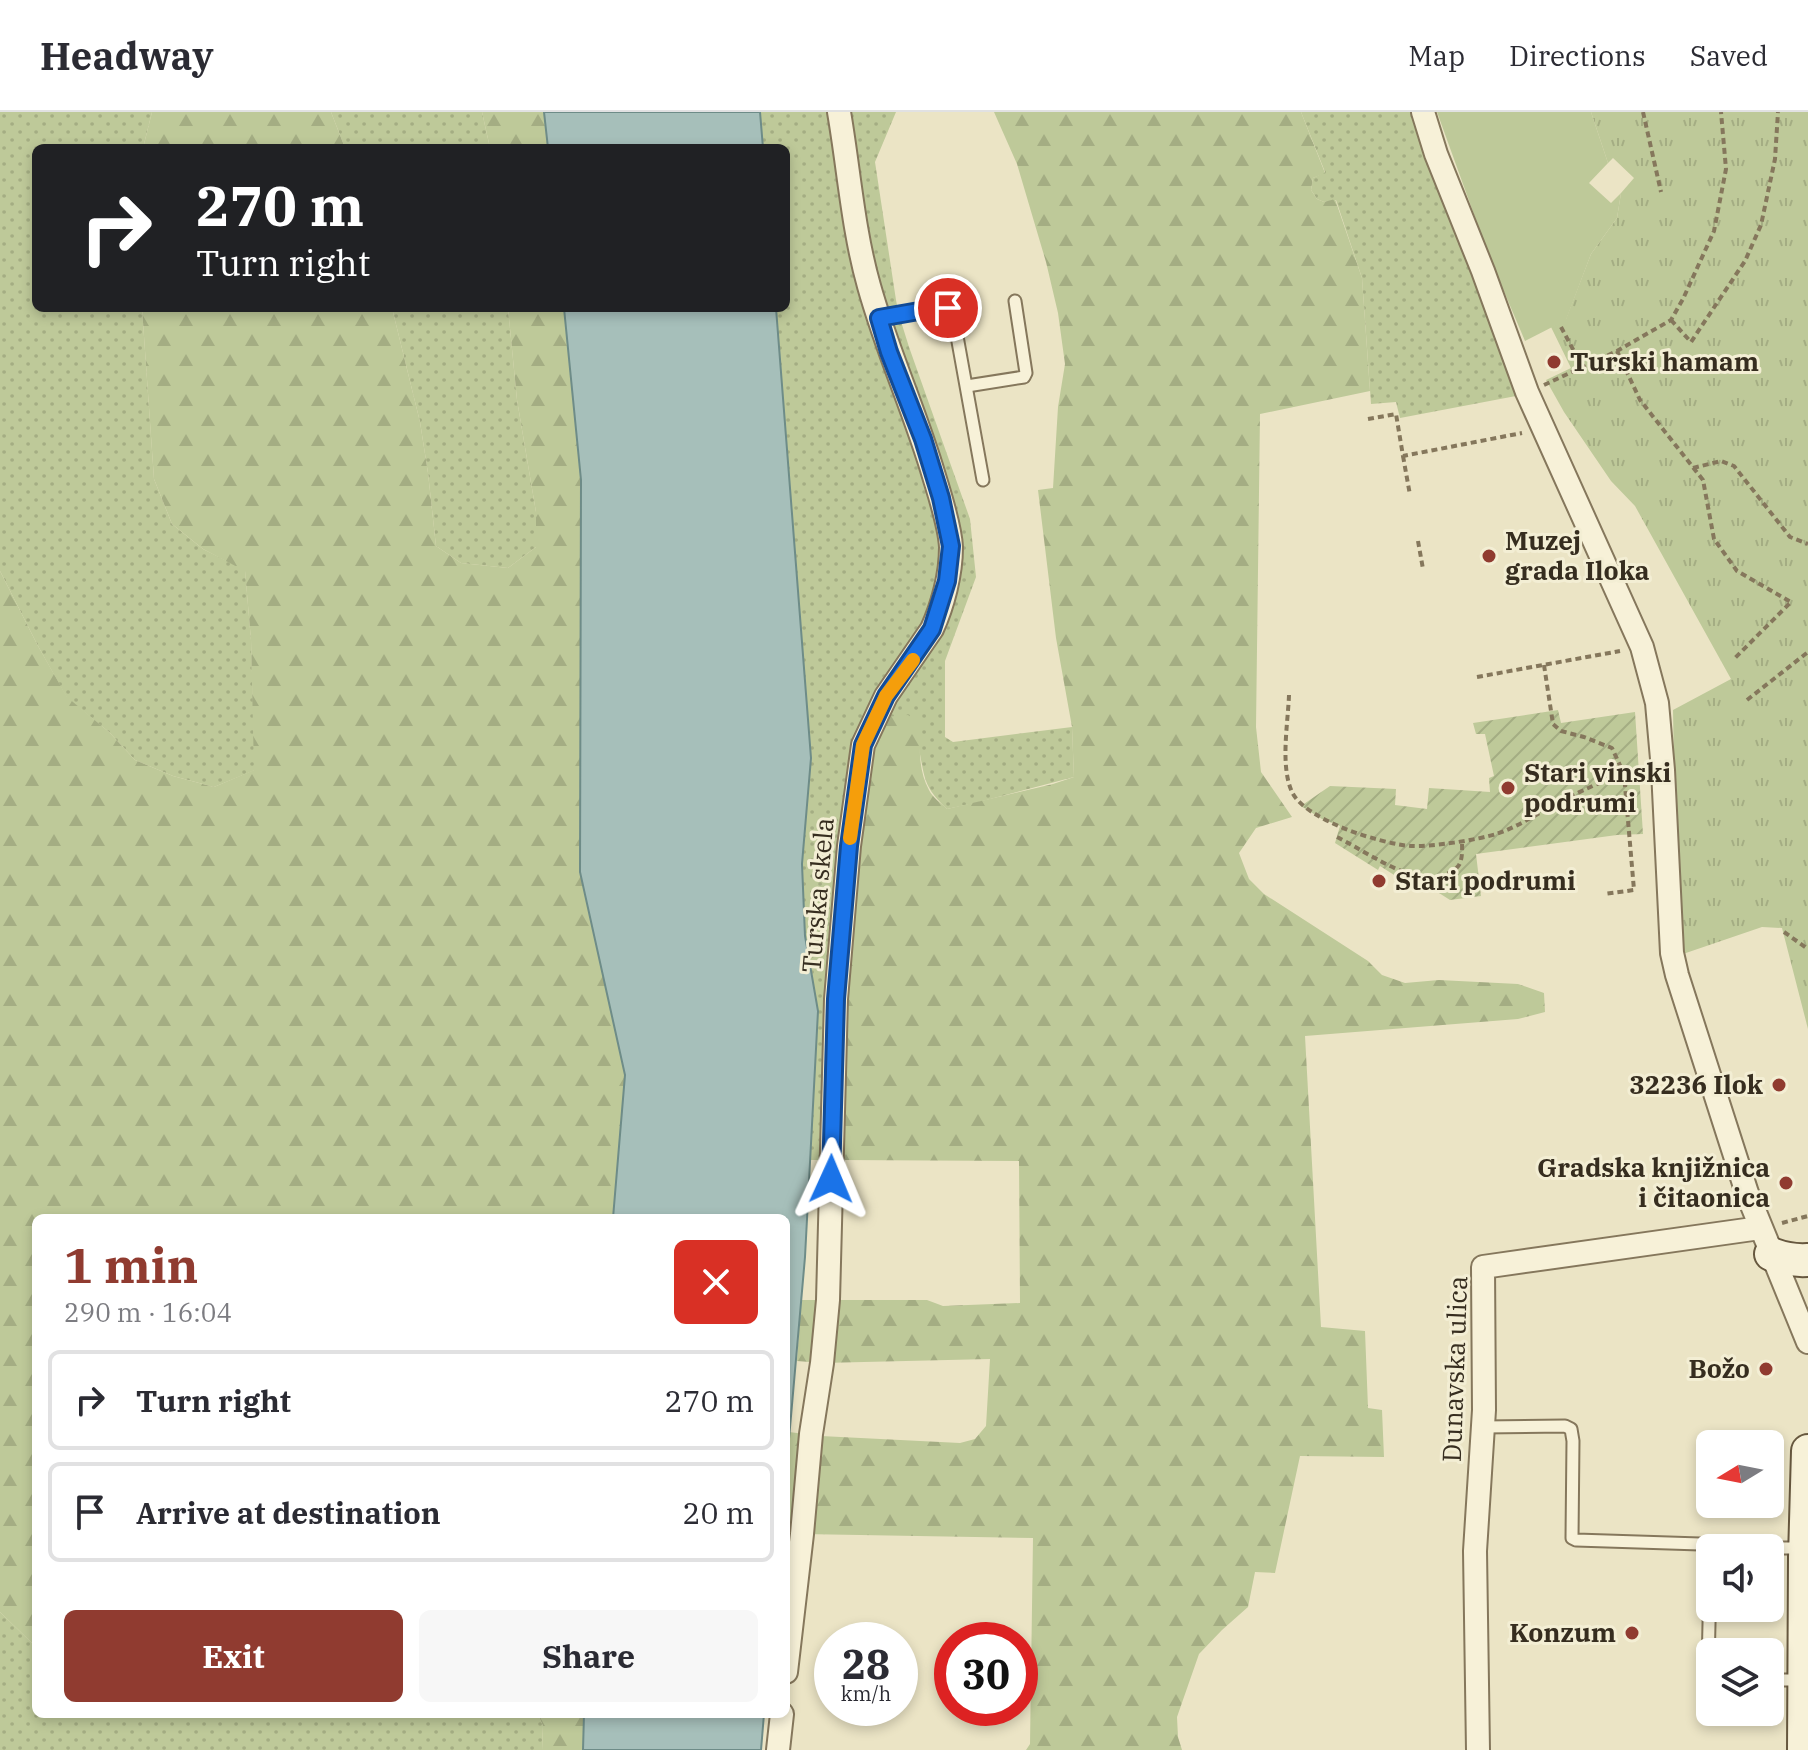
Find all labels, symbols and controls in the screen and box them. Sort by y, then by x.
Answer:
text: Headway [40,31,214,80]
text: Map [1408,37,1465,74]
text: Directions [1509,37,1646,74]
text: Saved [1690,37,1768,74]
text: 270 m [196,169,364,241]
icon: right [64,176,168,280]
text: Turn right [196,239,370,286]
pin [914,274,982,342]
icon: arrive [926,286,970,330]
place label: Turski hamam [1570,344,1759,378]
marker: Turski hamam [1545,353,1563,371]
place label: Muzej grada Iloka [1505,523,1650,587]
marker: Muzej grada Iloka [1480,547,1498,565]
place label: Stari vinski podrumi [1524,755,1671,819]
marker: Stari vinski podrumi [1499,779,1517,797]
street label: Turska skela [793,816,841,974]
place label: Stari podrumi [1395,863,1576,897]
marker: Stari podrumi [1370,872,1388,890]
place label: 32236 Ilok [1629,1067,1764,1101]
marker: 32236 Ilok [1770,1076,1788,1094]
position arrow [789,1137,873,1221]
place label: Gradska knjižnica i čitaonica [1537,1150,1770,1214]
marker: Gradska knjižnica i čitaonica [1777,1174,1795,1192]
text: 1 min [64,1234,198,1296]
button: close [674,1240,758,1324]
street label: Dunavska ulica [1434,1275,1474,1463]
text: 290 m · 16:04 [64,1295,232,1329]
place label: Božo [1688,1351,1750,1385]
marker: Božo [1757,1360,1775,1378]
icon: right [68,1378,112,1422]
text: Turn right [136,1381,291,1420]
text: 270 m [664,1381,754,1420]
north arrow [1696,1430,1784,1518]
map controls [1696,1430,1784,1726]
icon: arrive [68,1490,112,1534]
text: Arrive at destination [136,1493,441,1532]
text: 20 m [682,1493,754,1532]
button: sound [1696,1534,1784,1622]
button: Exit [64,1610,403,1702]
button: Share [419,1610,758,1702]
place label: Konzum [1509,1615,1616,1649]
speed limit sign: 30 [934,1622,1038,1726]
marker: Konzum [1623,1624,1641,1642]
text: 28 [842,1638,890,1690]
button: layers [1696,1638,1784,1726]
text: km/h [841,1680,891,1707]

